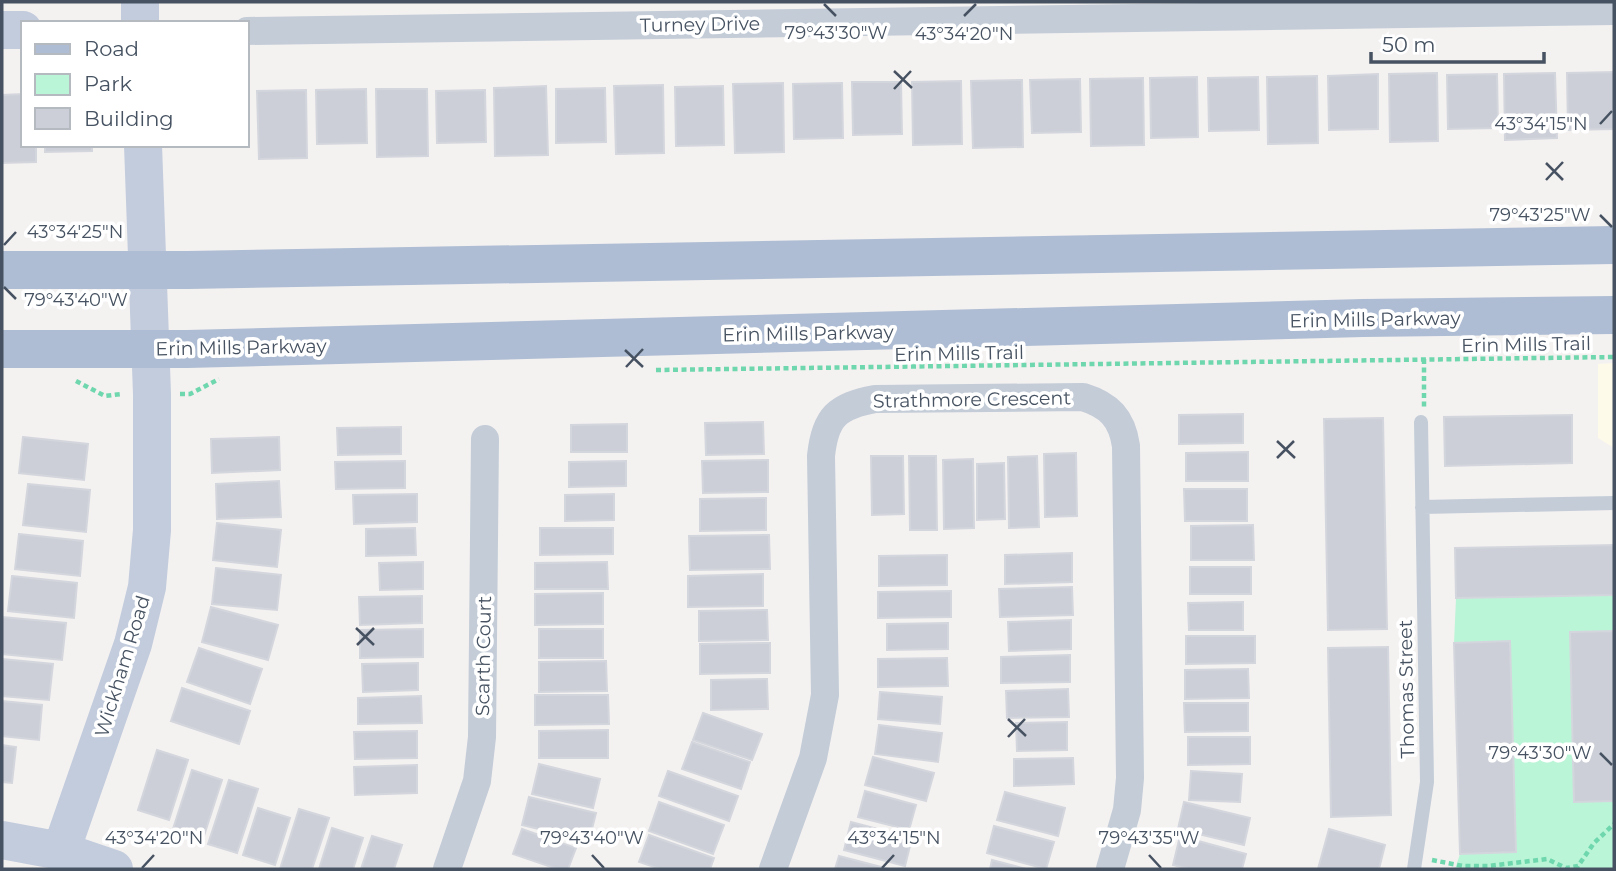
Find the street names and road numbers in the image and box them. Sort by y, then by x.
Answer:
street label: Turney Drive [640,12,760,37]
street label: Erin Mills Parkway [1289,306,1461,332]
street label: Erin Mills Parkway [722,320,894,346]
street label: Erin Mills Trail [1461,332,1591,357]
street label: Erin Mills Parkway [155,334,327,360]
street label: Erin Mills Trail [894,341,1024,366]
street label: Strathmore Crescent [873,386,1072,413]
street label: Wickham Road [90,593,155,740]
street label: Scarth Court [471,595,496,716]
street label: Thomas Street [1394,619,1419,759]

